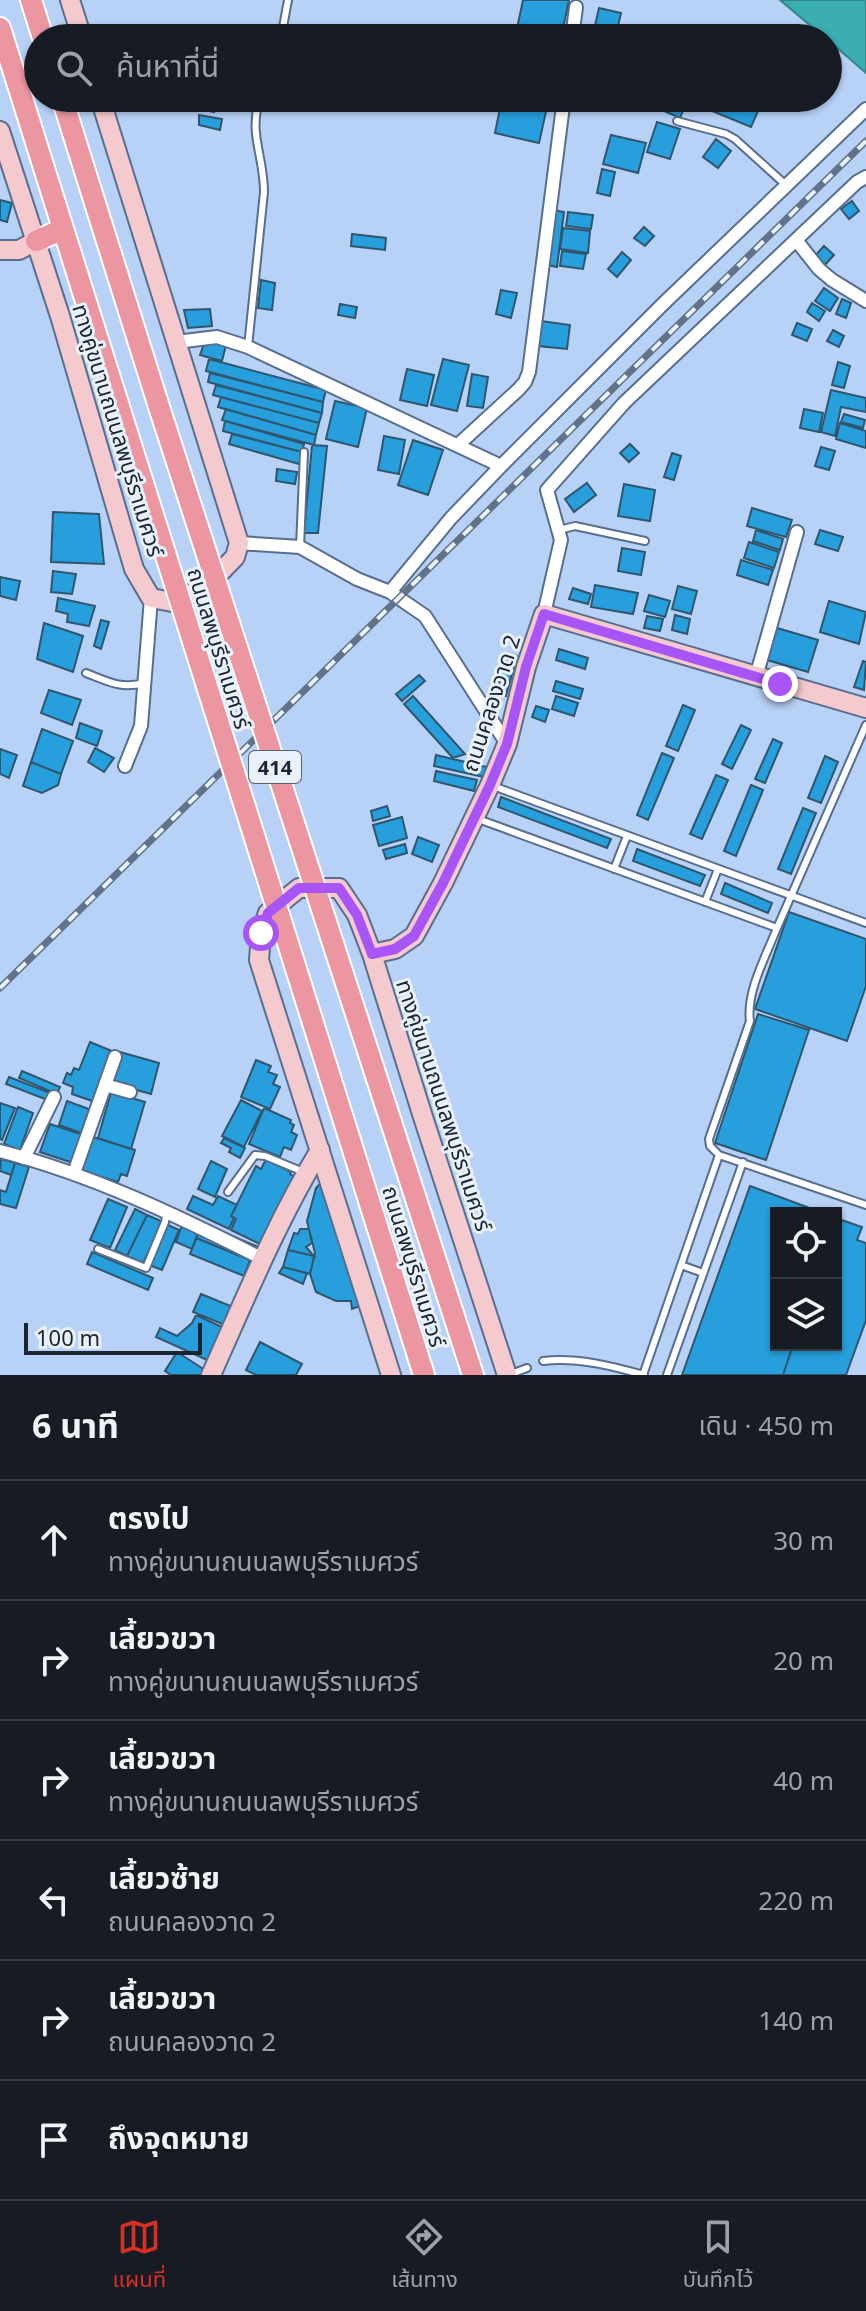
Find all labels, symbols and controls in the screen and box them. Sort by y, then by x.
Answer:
search box [24,24,842,112]
text: ค้นหาที่นี่ [116,45,219,86]
icon: search [52,46,96,90]
street label: ทางคู่ขนานถนนลพบุรีราเมศวร์ [66,300,172,561]
street label: ถนนลพบุรีราเมศวร์ [181,564,259,733]
street label: ถนนคลองวาด 2 [454,631,526,775]
route end [762,666,798,702]
road number: 414 [249,751,301,783]
route start [243,915,279,951]
street label: ทางคู่ขนานถนนลพบุรีราเมศวร์ [390,975,500,1236]
street label: ถนนลพบุรีราเมศวร์ [376,1182,454,1351]
map controls [770,1207,842,1351]
button: locate [770,1207,842,1279]
button: layers [770,1279,842,1351]
scale bar [24,1319,202,1355]
text: 100 m [36,1322,100,1352]
text: 6 นาที [32,1402,119,1448]
text: เดิน · 450 m [698,1407,834,1443]
text: ตรงไป [108,1497,190,1538]
icon: ahead [32,1518,76,1562]
text: 30 m [773,1522,834,1558]
text: ทางคู่ขนานถนนลพบุรีราเมศวร์ [108,1543,419,1579]
text: เลี้ยวขวา [108,1617,216,1658]
icon: right [32,1638,76,1682]
text: 20 m [773,1642,834,1678]
text: ทางคู่ขนานถนนลพบุรีราเมศวร์ [108,1663,419,1699]
text: เลี้ยวขวา [108,1737,216,1778]
icon: right [32,1758,76,1802]
text: 40 m [773,1762,834,1798]
text: ทางคู่ขนานถนนลพบุรีราเมศวร์ [108,1783,419,1819]
text: เลี้ยวซ้าย [108,1857,220,1898]
icon: left [32,1878,76,1922]
text: 220 m [758,1882,834,1918]
text: ถนนคลองวาด 2 [108,1903,276,1939]
text: เลี้ยวขวา [108,1977,216,2018]
icon: right [32,1998,76,2042]
text: 140 m [758,2002,834,2038]
text: ถนนคลองวาด 2 [108,2023,276,2059]
text: ถึงจุดหมาย [108,2117,249,2158]
icon: arrive [32,2118,76,2162]
tab: แผนที่ [113,2215,166,2297]
tab: เส้นทาง [391,2215,458,2297]
tab: บันทึกไว้ [683,2215,753,2297]

